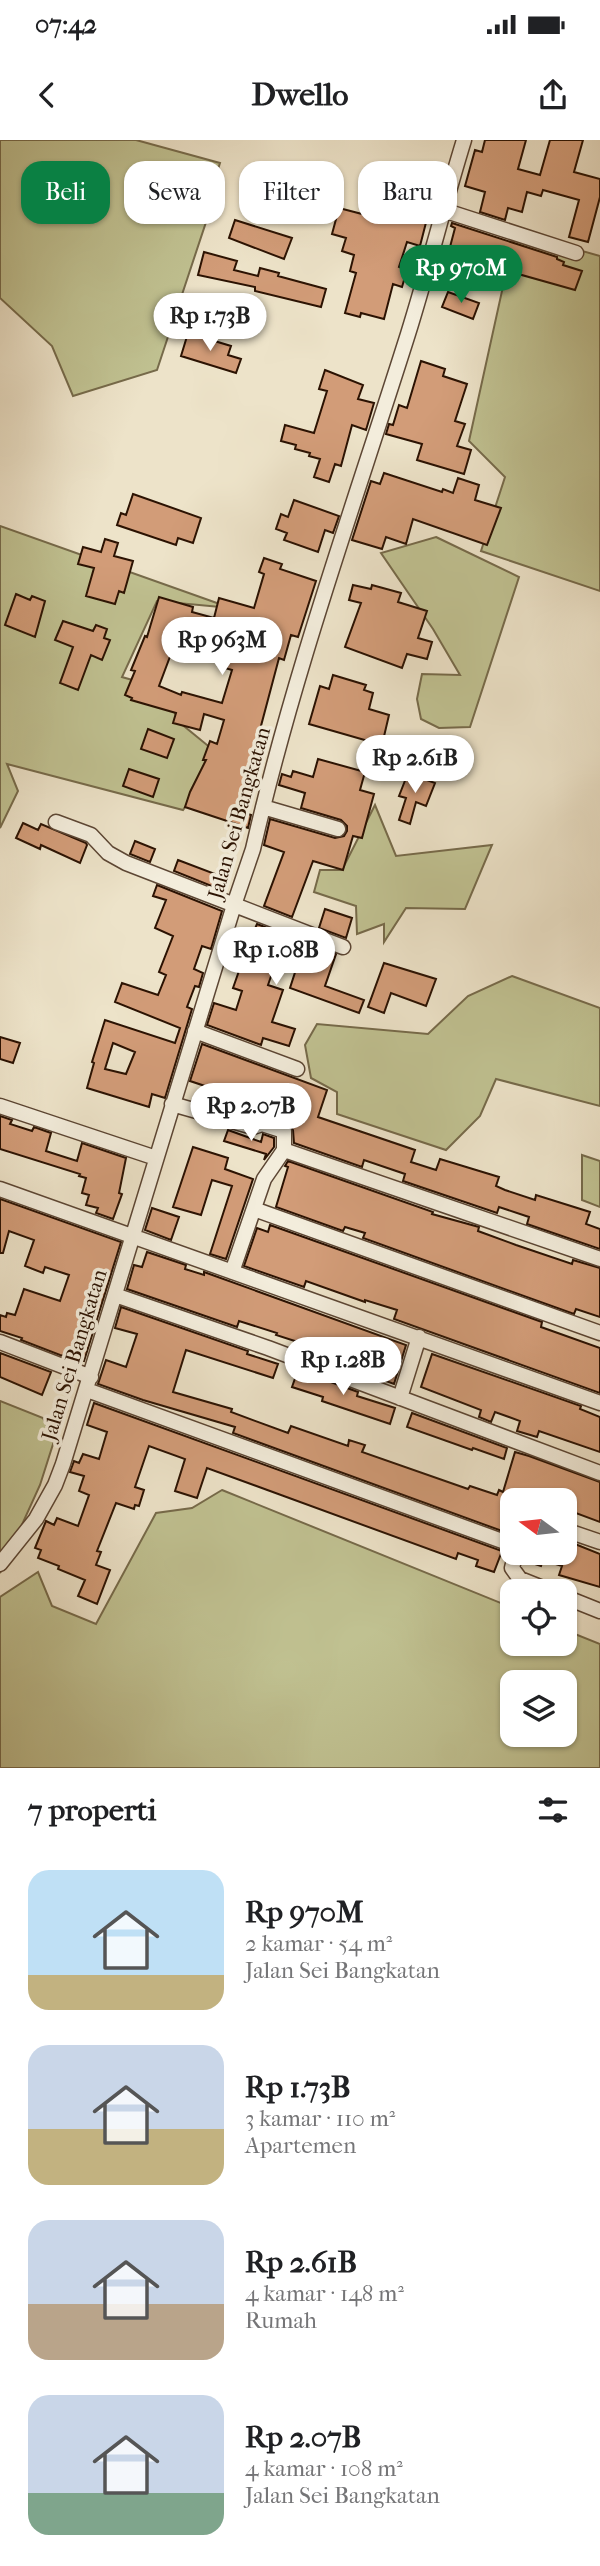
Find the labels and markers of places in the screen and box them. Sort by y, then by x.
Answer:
pin: Rp 970M [396,246,526,305]
pin: Rp 1.73B [138,294,282,353]
pin: Rp 963M [157,617,287,677]
pin: Rp 2.61B [343,736,487,795]
pin: Rp 1.08B [204,928,348,987]
pin: Rp 2.07B [179,1084,323,1143]
pin: Rp 1.28B [271,1338,415,1397]

